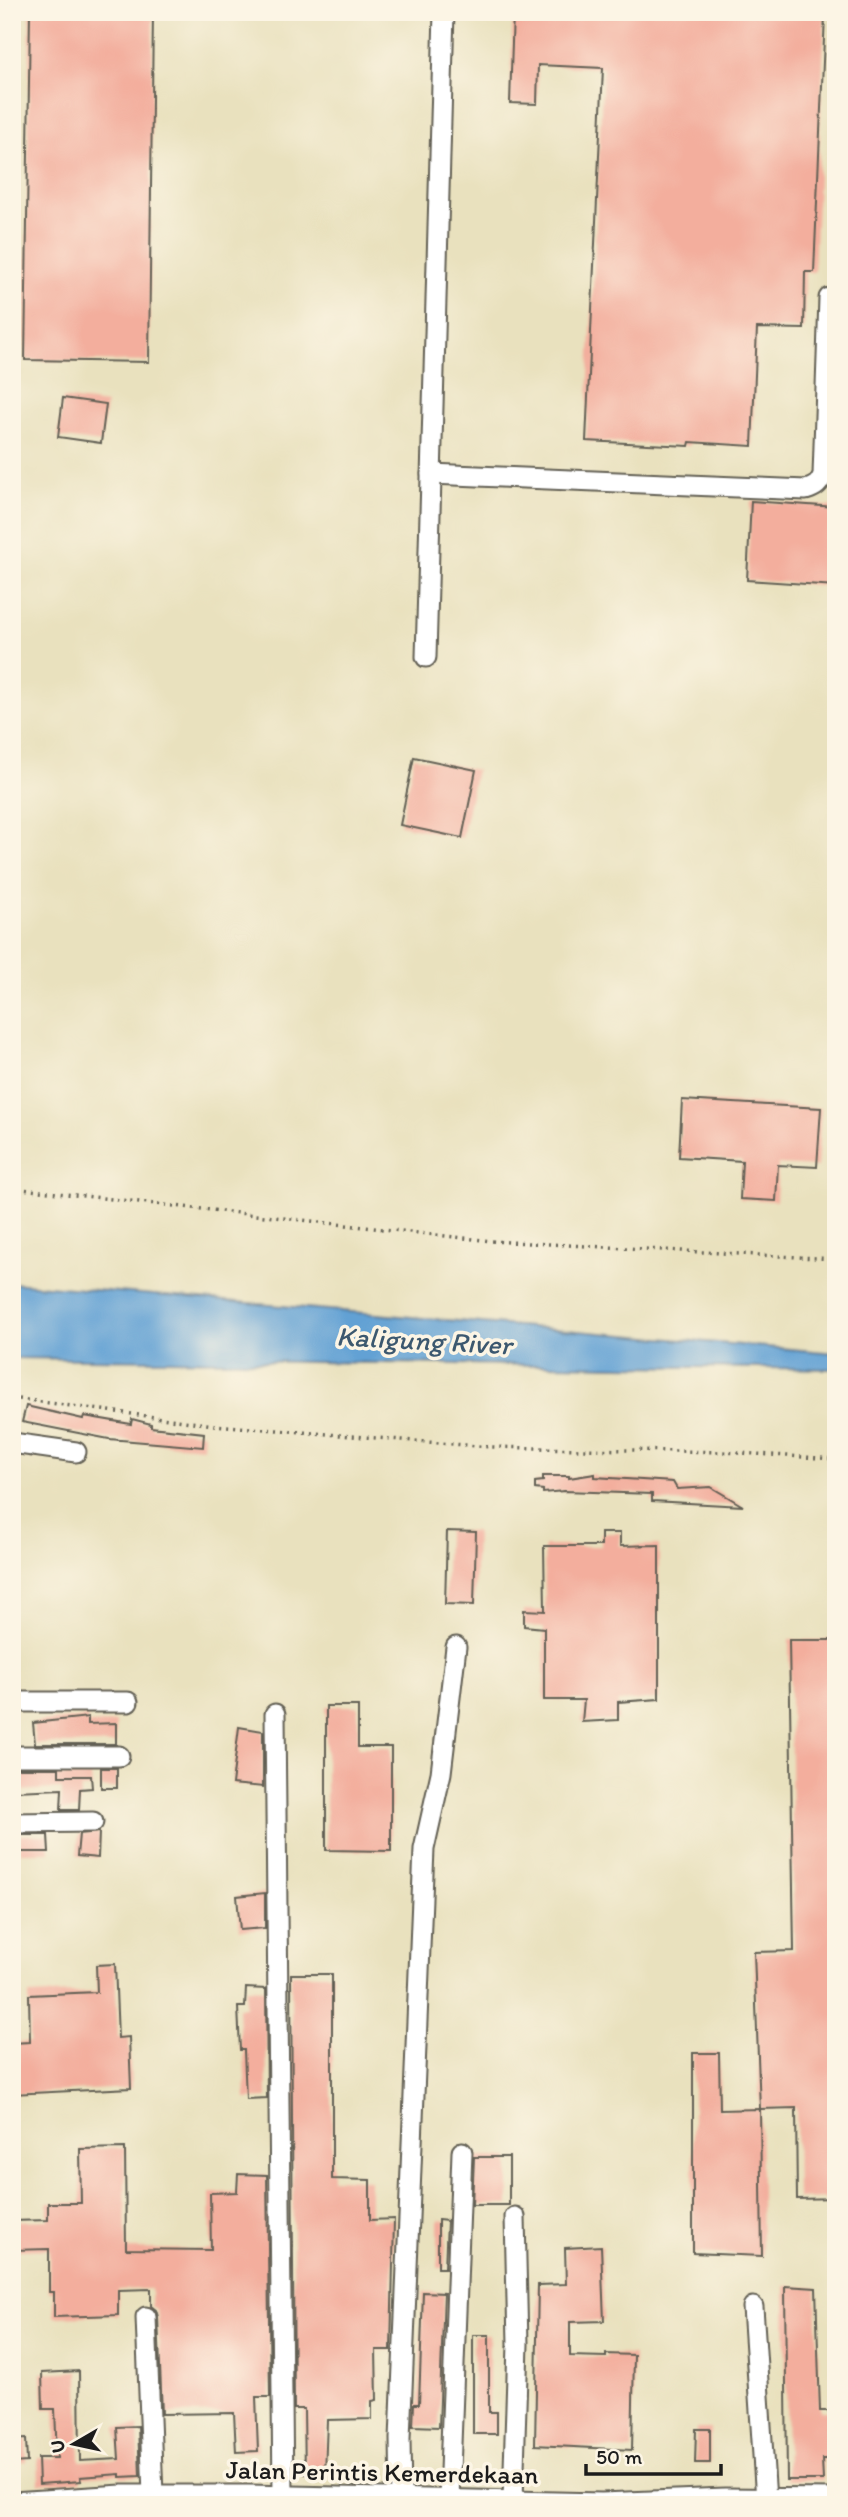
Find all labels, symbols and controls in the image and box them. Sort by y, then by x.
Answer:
water label: Kaligung River [336,1318,515,1362]
north arrow [38,2408,108,2478]
scale bar [586,2433,720,2477]
text: U [45,2439,70,2455]
text: 50 m [596,2444,643,2469]
street label: Jalan Perintis Kemerdekaan [225,2453,539,2491]

